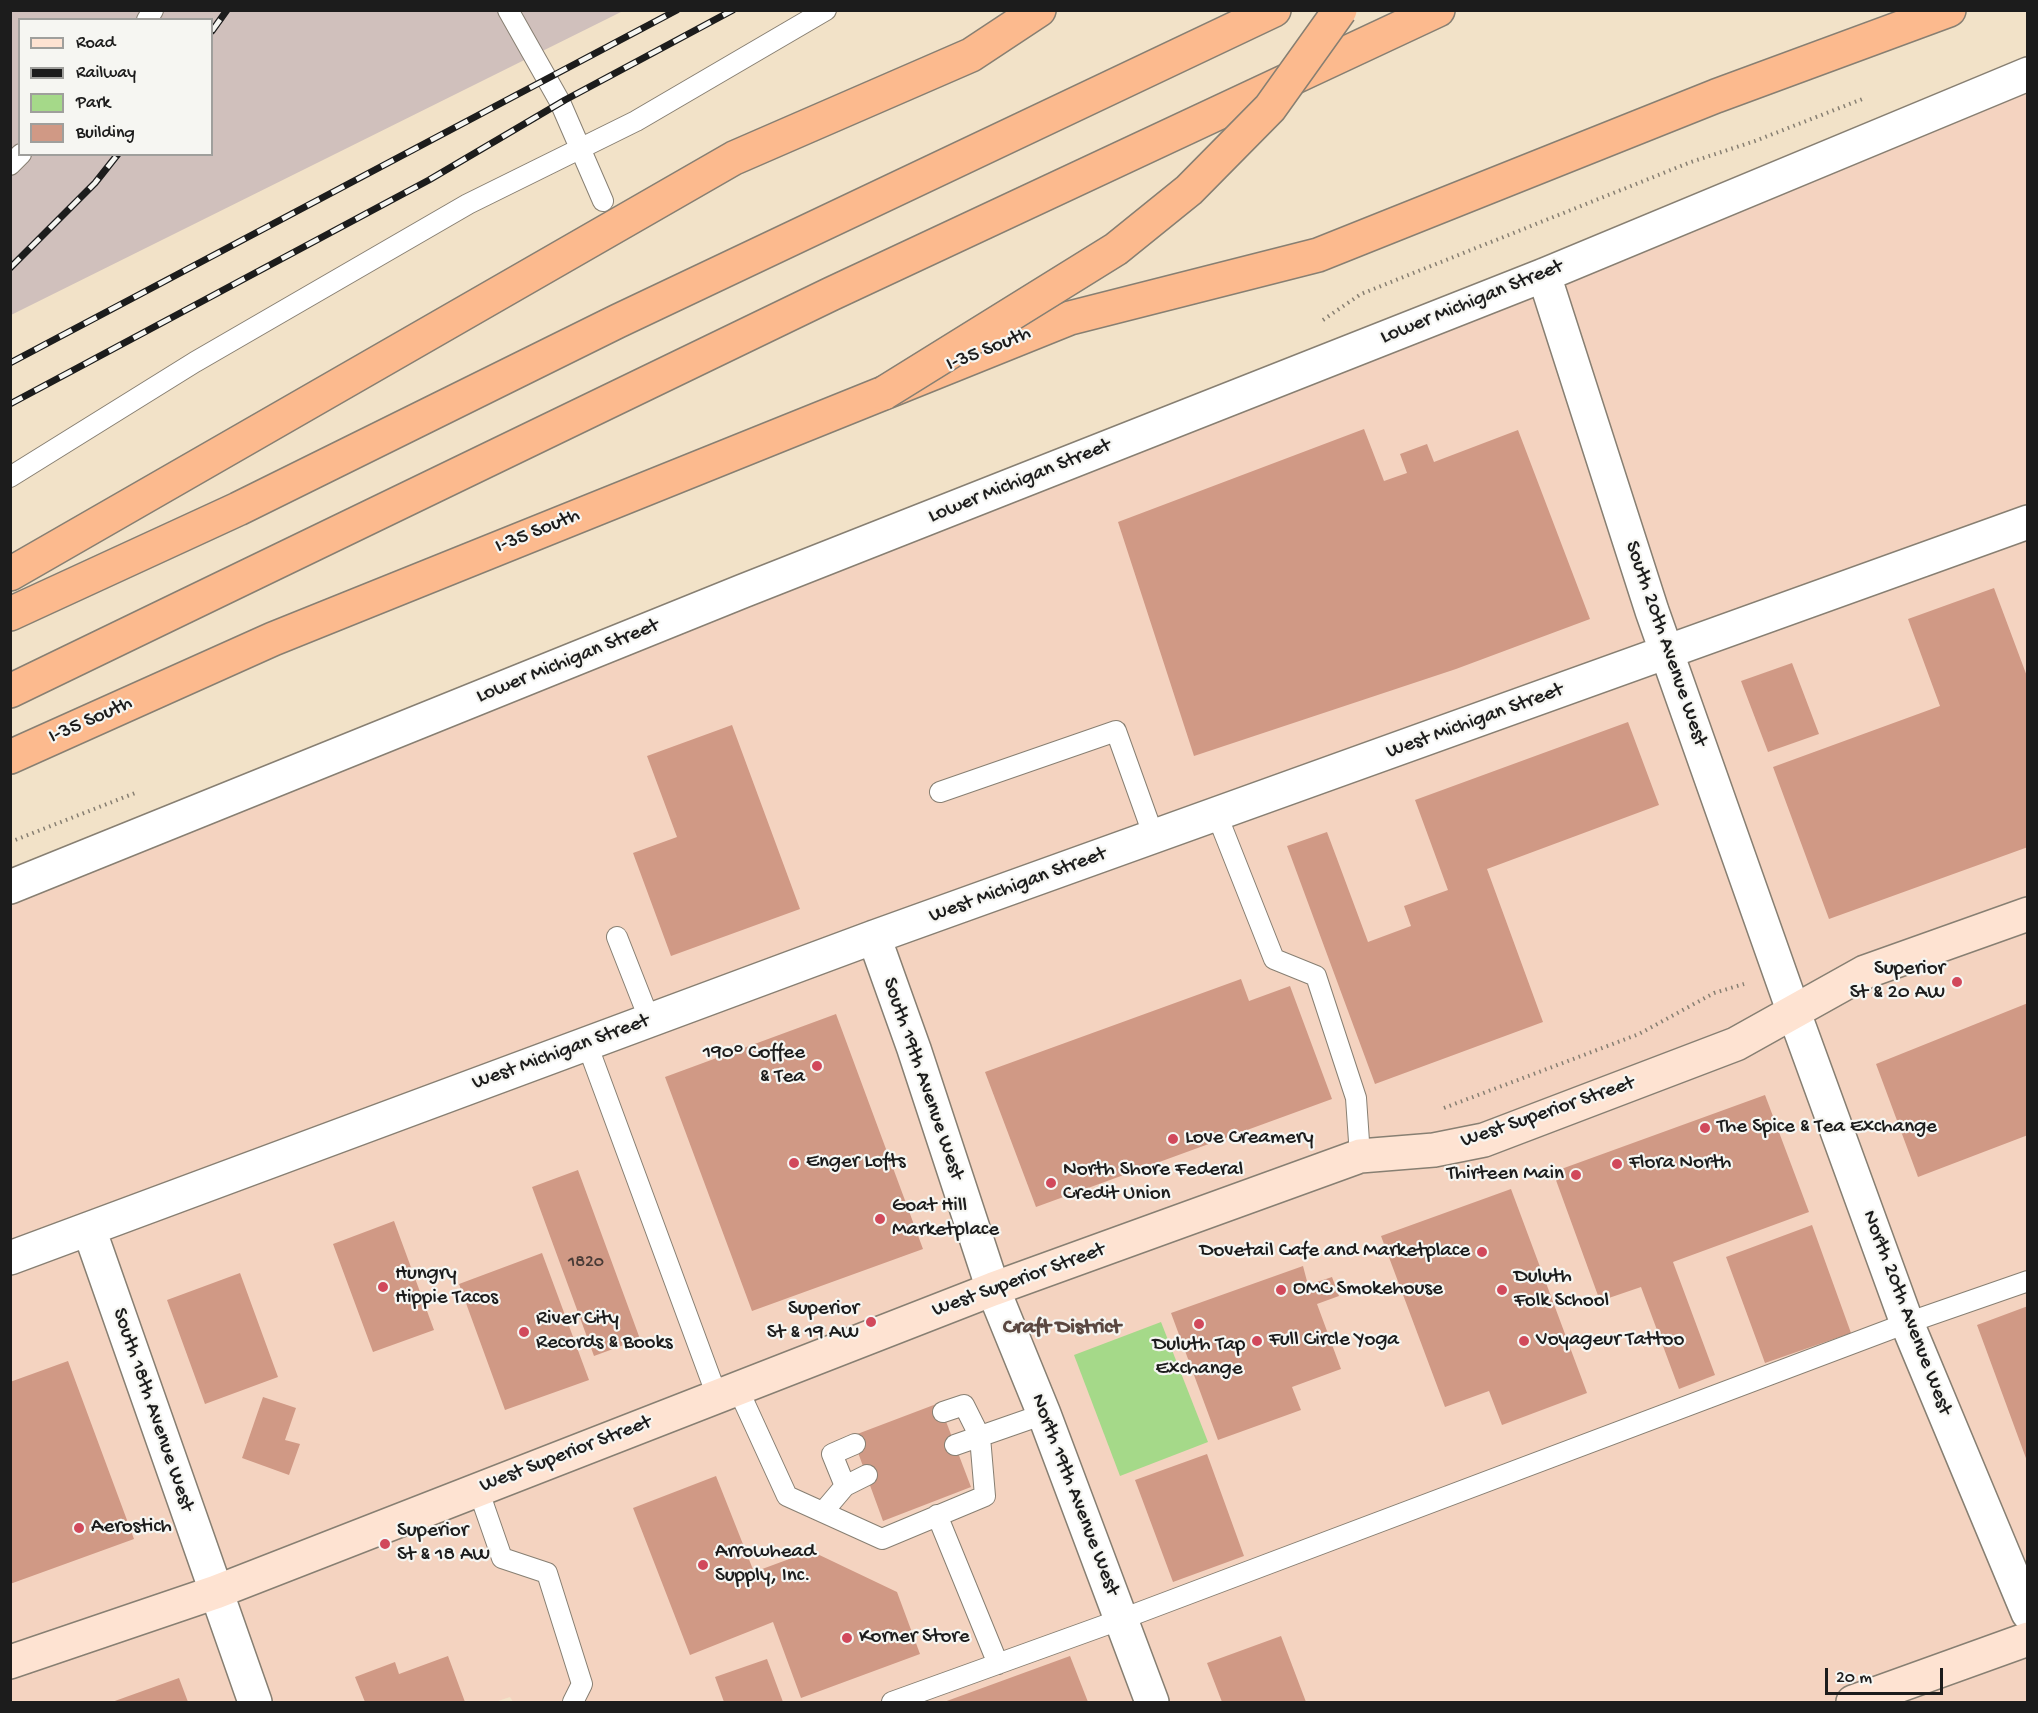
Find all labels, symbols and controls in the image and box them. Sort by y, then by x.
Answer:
legend [18,18,213,156]
text: Road [76,33,115,54]
text: Railway [76,63,136,84]
text: Park [76,93,110,114]
text: Building [76,123,135,144]
street label: Lower Michigan Street [1377,255,1567,351]
street label: I-35 South [943,322,1035,378]
street label: Lower Michigan Street [925,434,1115,530]
street label: I-35 South [492,504,584,560]
street label: South 20th Avenue West [1618,538,1712,750]
street label: Lower Michigan Street [473,614,663,710]
street label: West Michigan Street [1383,678,1567,766]
street label: I-35 South [45,691,137,751]
street label: West Michigan Street [926,842,1110,930]
place label: Superior St & 20 AW [1850,957,1945,1007]
street label: South 19th Avenue West [876,975,968,1183]
marker: Superior St & 20 AW [1950,975,1964,989]
street label: West Michigan Street [469,1009,653,1097]
place label: 190° Coffee & Tea [703,1041,805,1091]
marker: 190° Coffee & Tea [810,1059,824,1073]
street label: West Superior Street [1458,1071,1638,1155]
place label: The Spice & Tea Exchange [1717,1115,1937,1141]
marker: The Spice & Tea Exchange [1698,1121,1712,1135]
place label: Love Creamery [1185,1126,1313,1152]
marker: Love Creamery [1166,1132,1180,1146]
place label: Enger Lofts [806,1150,906,1176]
place label: Flora North [1629,1151,1731,1177]
marker: Enger Lofts [787,1156,801,1170]
marker: Flora North [1610,1157,1624,1171]
place label: North Shore Federal Credit Union [1063,1158,1243,1208]
place label: Thirteen Main [1447,1162,1564,1188]
marker: Thirteen Main [1569,1168,1583,1182]
marker: North Shore Federal Credit Union [1044,1176,1058,1190]
place label: Goat Hill Marketplace [892,1194,999,1244]
street label: North 20th Avenue West [1855,1207,1957,1419]
marker: Goat Hill Marketplace [873,1212,887,1226]
street label: West Superior Street [929,1238,1109,1324]
place label: Dovetail Cafe and Marketplace [1200,1239,1470,1265]
marker: Dovetail Cafe and Marketplace [1475,1245,1489,1259]
house number: 1820 [568,1252,604,1274]
place label: Hungry Hippie Tacos [395,1262,498,1312]
place label: Duluth Folk School [1514,1265,1609,1315]
place label: OMC Smokehouse [1293,1277,1443,1303]
marker: Hungry Hippie Tacos [376,1280,390,1294]
marker: OMC Smokehouse [1274,1283,1288,1297]
marker: Duluth Folk School [1495,1283,1509,1297]
place label: Superior St & 19 AW [767,1297,859,1347]
street label: South 18th Avenue West [105,1305,199,1515]
place label: River City Records & Books [536,1307,673,1357]
marker: Superior St & 19 AW [864,1315,878,1329]
district label: Craft District [1003,1316,1121,1342]
marker: Duluth Tap Exchange [1192,1317,1206,1331]
marker: River City Records & Books [517,1325,531,1339]
place label: Full Circle Yoga [1269,1328,1399,1354]
place label: Voyageur Tattoo [1536,1328,1684,1354]
place label: Duluth Tap Exchange [1153,1333,1245,1383]
marker: Full Circle Yoga [1250,1334,1264,1348]
marker: Voyageur Tattoo [1517,1334,1531,1348]
street label: North 19th Avenue West [1024,1391,1124,1599]
street label: West Superior Street [477,1411,655,1499]
place label: Aerostich [91,1515,172,1541]
place label: Superior St & 18 AW [397,1519,490,1569]
marker: Aerostich [72,1521,86,1535]
marker: Superior St & 18 AW [378,1537,392,1551]
place label: Arrowhead Supply, Inc. [715,1540,816,1590]
marker: Arrowhead Supply, Inc. [696,1558,710,1572]
place label: Korner Store [859,1625,970,1651]
marker: Korner Store [840,1631,854,1645]
scale bar [1828,1656,1946,1694]
text: 20 m [1836,1668,1872,1689]

